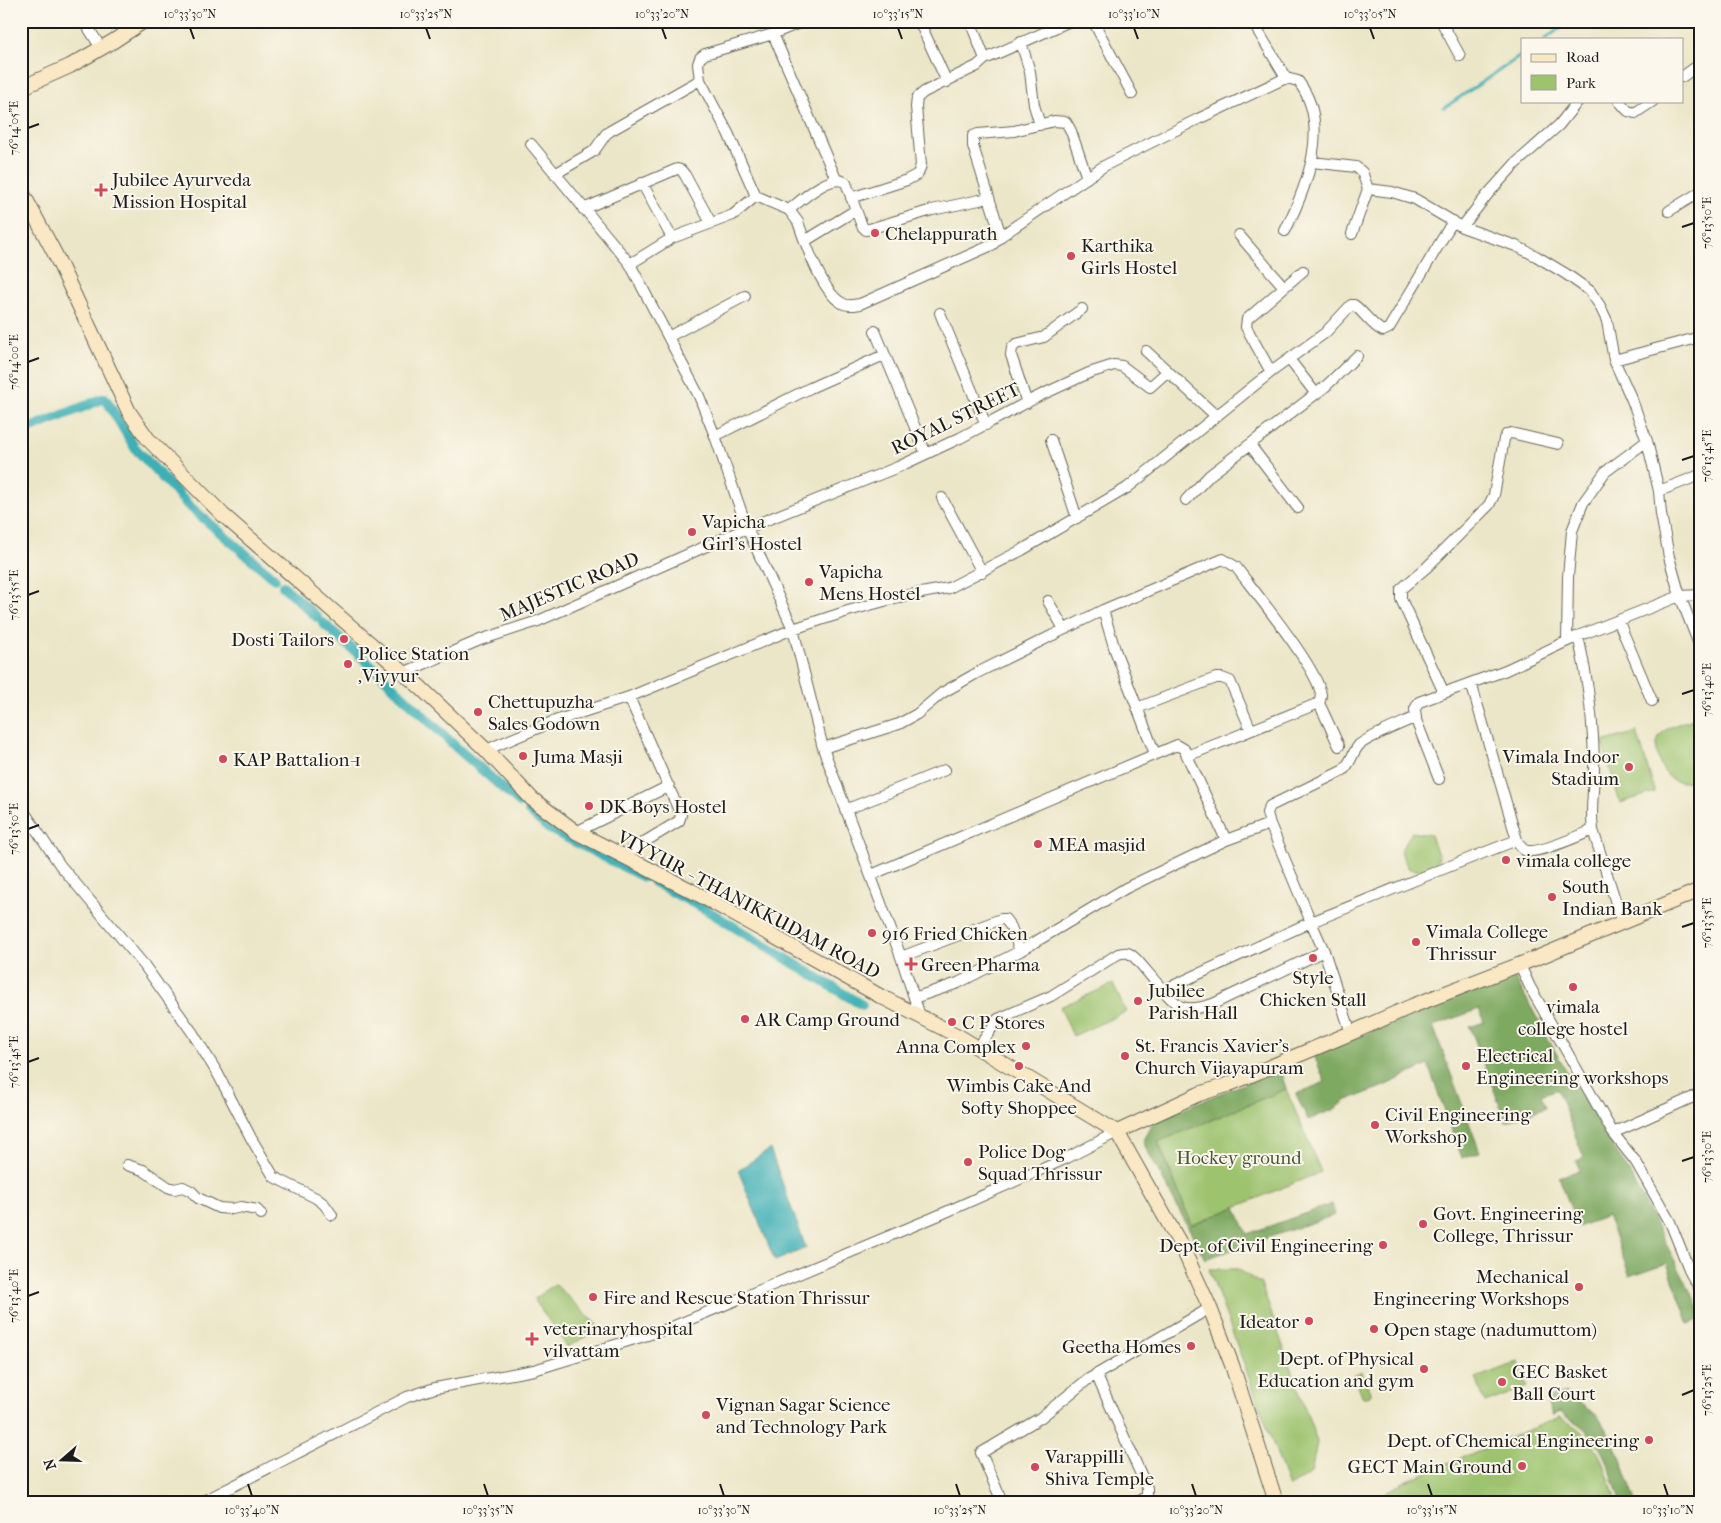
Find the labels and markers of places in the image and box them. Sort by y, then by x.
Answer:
place label: Jubilee Ayurveda Mission Hospital [110,169,251,213]
marker: Jubilee Ayurveda Mission Hospital [94,183,108,197]
place label: Chelappurath [885,223,998,245]
marker: Chelappurath [869,227,881,239]
place label: Karthika Girls Hostel [1081,235,1177,279]
marker: Karthika Girls Hostel [1065,250,1077,262]
place label: Vapicha Girl's Hostel [701,511,802,555]
marker: Vapicha Girl's Hostel [686,526,698,538]
place label: Vapicha Mens Hostel [818,561,920,605]
marker: Vapicha Mens Hostel [803,576,815,588]
place label: Dosti Tailors [231,629,334,651]
marker: Dosti Tailors [338,633,350,645]
place label: Police Station ,Viyyur [358,643,469,687]
marker: Police Station ,Viyyur [342,658,354,670]
place label: Chettupuzha Sales Godown [488,691,600,735]
marker: Chettupuzha Sales Godown [472,706,484,718]
place label: Juma Masji [531,746,623,768]
place label: Vimala Indoor Stadium [1501,746,1620,790]
place label: KAP Battalion-1 [233,749,361,771]
marker: Juma Masji [517,750,529,762]
marker: KAP Battalion-1 [217,753,229,765]
marker: Vimala Indoor Stadium [1623,761,1635,773]
place label: DK Boys Hostel [599,796,727,818]
marker: DK Boys Hostel [583,800,595,812]
place label: MEA masjid [1048,834,1146,856]
marker: MEA masjid [1032,838,1044,850]
place label: vimala college [1516,850,1631,872]
marker: vimala college [1500,854,1512,866]
place label: South Indian Bank [1562,876,1662,920]
marker: South Indian Bank [1546,891,1558,903]
place label: Vimala College Thrissur [1425,921,1548,965]
place label: 916 Fried Chicken [882,923,1028,945]
marker: 916 Fried Chicken [866,927,878,939]
marker: Vimala College Thrissur [1410,936,1422,948]
marker: Style Chicken Stall [1307,952,1319,964]
place label: Green Pharma [921,954,1040,976]
marker: Green Pharma [905,958,917,970]
place label: Style Chicken Stall [1259,967,1367,1011]
place label: Jubilee Parish Hall [1146,980,1238,1024]
marker: vimala college hostel [1567,981,1579,993]
marker: Jubilee Parish Hall [1132,995,1144,1007]
place label: vimala college hostel [1518,996,1628,1040]
place label: AR Camp Ground [754,1009,900,1031]
place label: C P Stores [962,1012,1045,1034]
marker: AR Camp Ground [739,1013,751,1025]
marker: C P Stores [946,1016,958,1028]
place label: St. Francis Xavier's Church Vijayapuram [1135,1035,1304,1079]
place label: Anna Complex [895,1036,1016,1058]
marker: Anna Complex [1020,1040,1032,1052]
place label: Electrical Engineering workshops [1476,1045,1669,1089]
marker: St. Francis Xavier's Church Vijayapuram [1119,1050,1131,1062]
marker: Wimbis Cake And Softy Shoppee [1013,1060,1025,1072]
marker: Electrical Engineering workshops [1460,1060,1472,1072]
place label: Wimbis Cake And Softy Shoppee [946,1075,1092,1119]
place label: Civil Engineering Workshop [1384,1104,1531,1148]
marker: Civil Engineering Workshop [1369,1119,1381,1131]
place label: Police Dog Squad Thrissur [978,1141,1103,1185]
marker: Police Dog Squad Thrissur [962,1156,974,1168]
place label: Govt. Engineering College, Thrissur [1433,1203,1584,1247]
marker: Govt. Engineering College, Thrissur [1417,1218,1429,1230]
place label: Dept. of Civil Engineering [1159,1235,1374,1257]
marker: Dept. of Civil Engineering [1377,1239,1389,1251]
place label: Mechanical Engineering Workshops [1373,1266,1569,1310]
marker: Mechanical Engineering Workshops [1573,1281,1585,1293]
place label: Fire and Rescue Station Thrissur [603,1287,870,1309]
marker: Fire and Rescue Station Thrissur [587,1291,599,1303]
place label: Ideator [1239,1311,1300,1333]
marker: Ideator [1303,1315,1315,1327]
place label: veterinaryhospital vilvattam [543,1318,693,1362]
place label: Open stage (nadumuttom) [1384,1319,1597,1341]
marker: Open stage (nadumuttom) [1368,1323,1380,1335]
marker: veterinaryhospital vilvattam [525,1332,539,1346]
place label: Geetha Homes [1062,1336,1181,1358]
marker: Geetha Homes [1185,1340,1197,1352]
place label: Dept. of Physical Education and gym [1257,1348,1414,1392]
place label: GEC Basket Ball Court [1512,1361,1608,1405]
marker: Dept. of Physical Education and gym [1418,1363,1430,1375]
marker: GEC Basket Ball Court [1496,1376,1508,1388]
place label: Vignan Sagar Science and Technology Park [715,1394,891,1438]
marker: Vignan Sagar Science and Technology Park [700,1409,712,1421]
place label: Dept. of Chemical Engineering [1387,1430,1640,1452]
marker: Dept. of Chemical Engineering [1643,1434,1655,1446]
place label: Varappilli Shiva Temple [1044,1446,1154,1490]
place label: GECT Main Ground [1347,1456,1513,1478]
marker: GECT Main Ground [1516,1460,1528,1472]
marker: Varappilli Shiva Temple [1029,1461,1041,1473]

